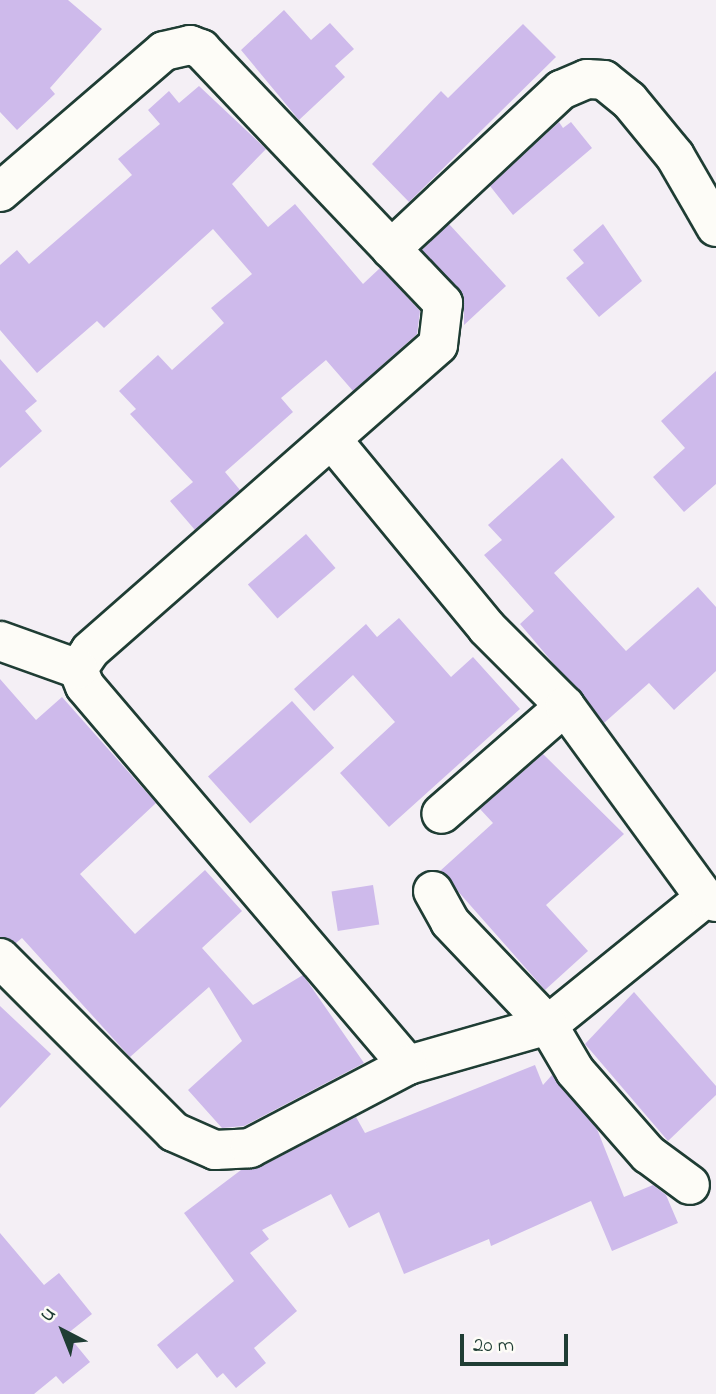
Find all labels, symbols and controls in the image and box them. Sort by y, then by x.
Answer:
north arrow [28,1296,98,1366]
text: U [35,1301,62,1329]
scale bar [464,1320,572,1364]
text: 20 m [473,1331,514,1361]

